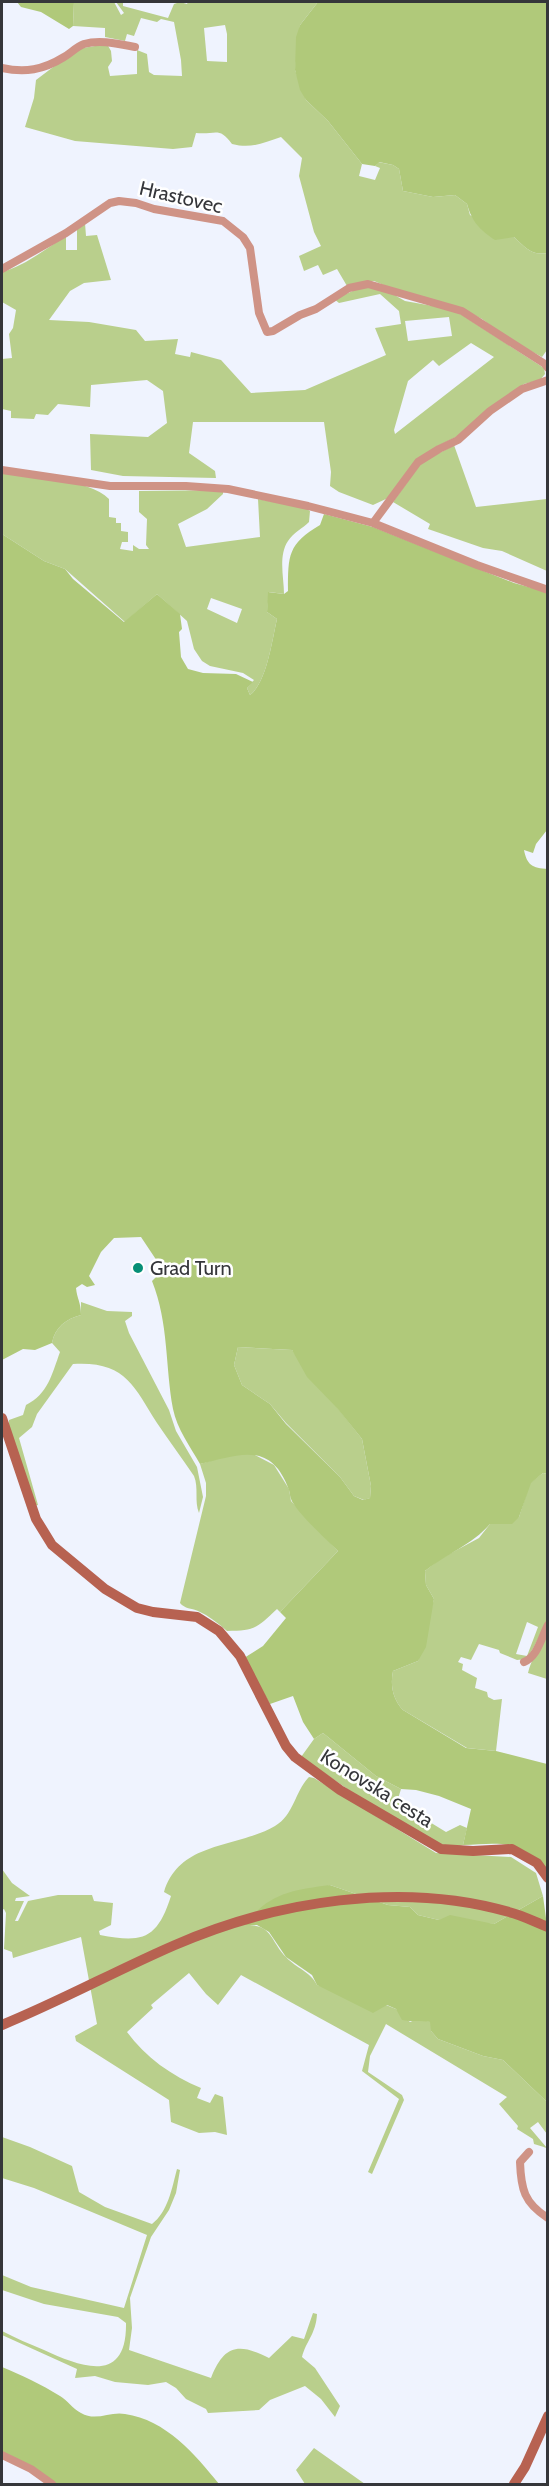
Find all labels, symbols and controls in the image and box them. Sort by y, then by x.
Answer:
street label: Hrastovec [137,176,225,218]
place label: Grad Turn [150,1256,232,1280]
marker: Grad Turn [131,1261,145,1275]
street label: Konovska cesta [316,1744,438,1832]

